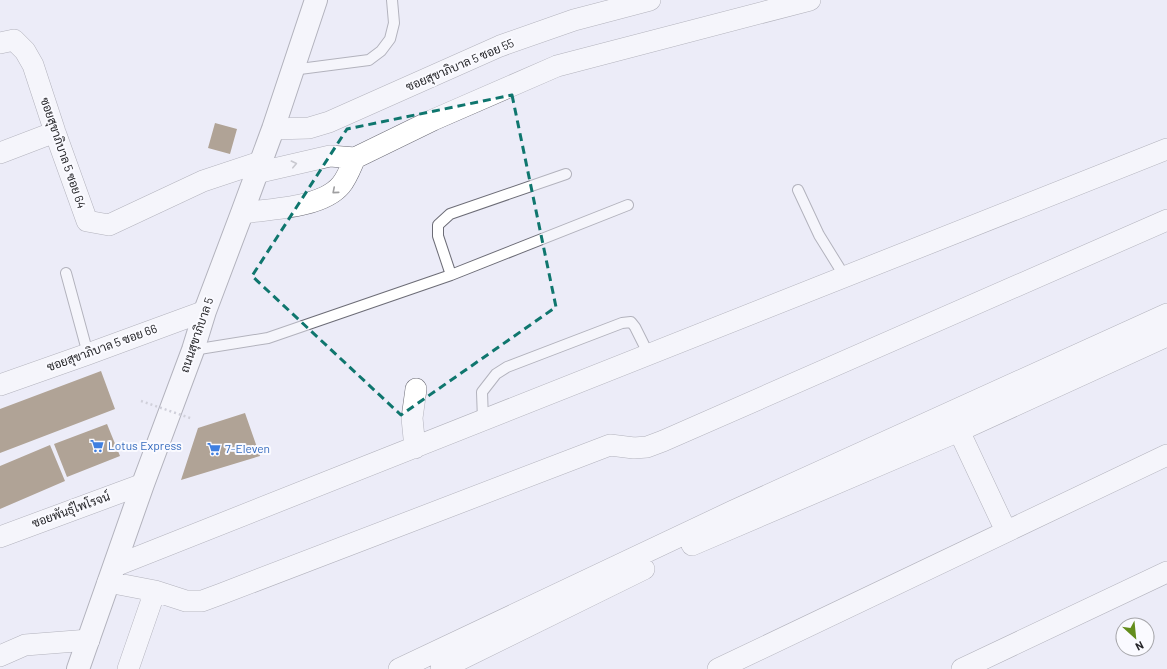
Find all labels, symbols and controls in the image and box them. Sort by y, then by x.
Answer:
street label: ซอยสุขาภิบาล 5 ซอย 55 [403,35,517,96]
street label: ซอยสุขาภิบาล 5 ซอย 64 [36,95,90,211]
one-way arrow [291,161,297,169]
one-way arrow [332,186,340,193]
street label: ถนนสุขาภิบาล 5 [177,295,218,375]
street label: ซอยสุขาภิบาล 5 ซอย 66 [45,321,160,376]
supermarket icon: Lotus Express [89,438,105,454]
place label: Lotus Express [108,438,182,452]
supermarket icon: 7-Eleven [206,441,222,457]
place label: 7-Eleven [225,441,270,455]
street label: ซอยพันธ์ุไพโรจน์ [30,488,113,532]
north arrow [1115,617,1155,657]
text: N [1134,639,1146,654]

